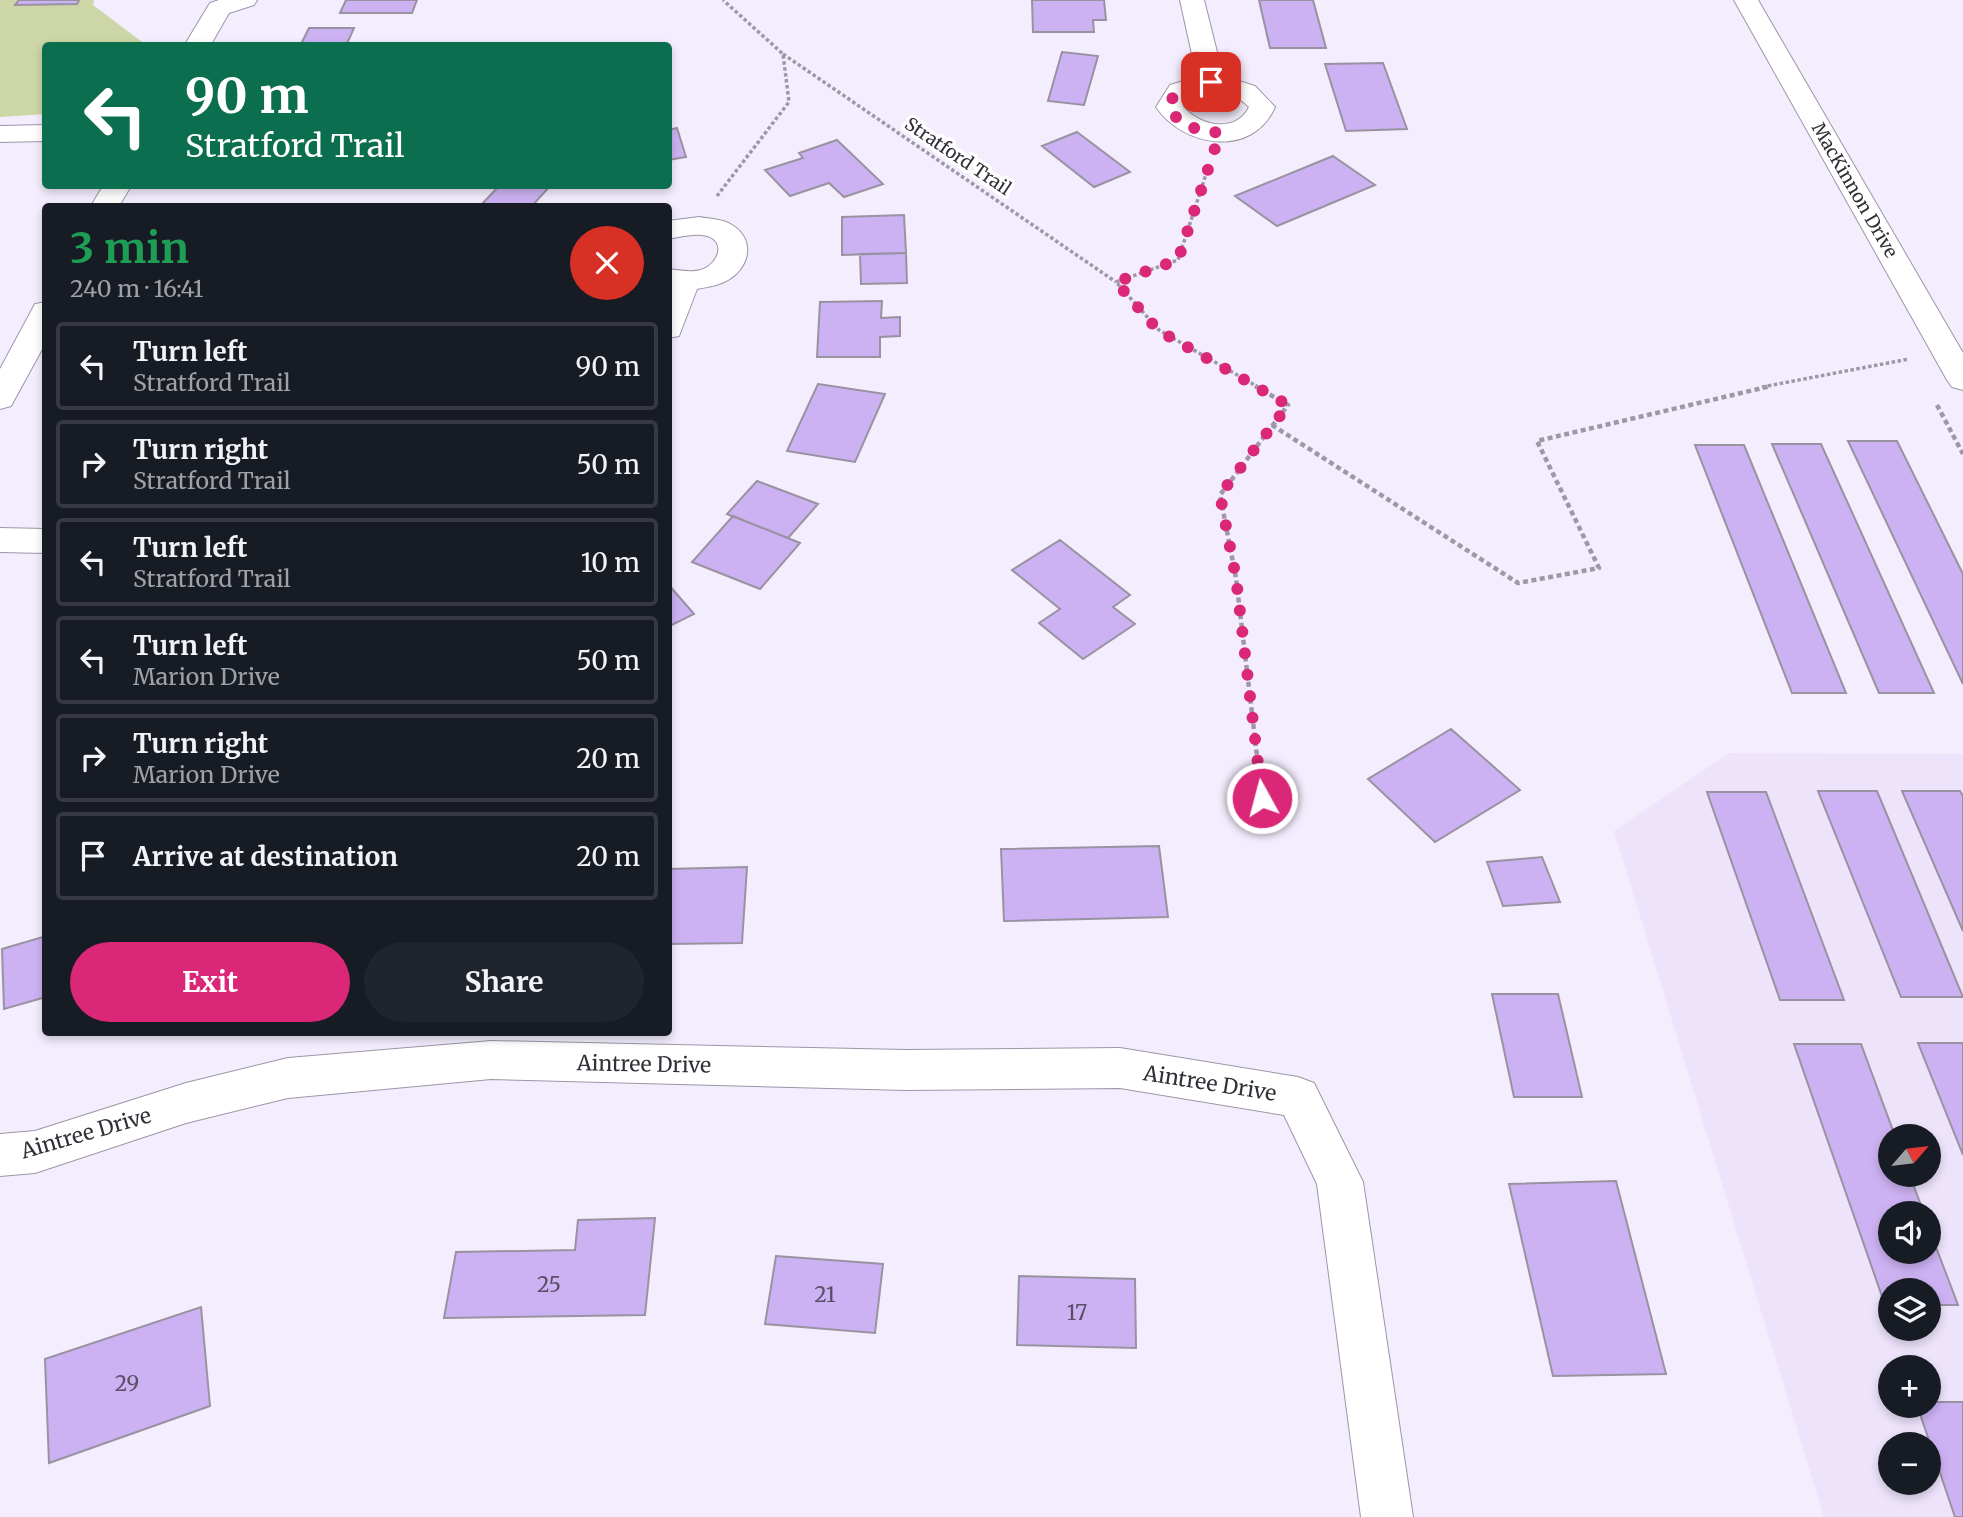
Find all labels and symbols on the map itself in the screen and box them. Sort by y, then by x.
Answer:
pin [1181,52,1241,112]
street label: Stratford Trail [900,112,1016,200]
street label: MacKinnon Drive [1807,118,1903,262]
position arrow [1225,761,1299,835]
street label: Aintree Drive [576,1049,711,1079]
street label: Aintree Drive [1141,1059,1278,1107]
street label: Aintree Drive [17,1102,154,1165]
north arrow [1878,1124,1941,1186]
house number: 25 [537,1271,561,1298]
house number: 21 [814,1281,836,1308]
house number: 17 [1067,1299,1087,1326]
house number: 29 [115,1370,139,1397]

